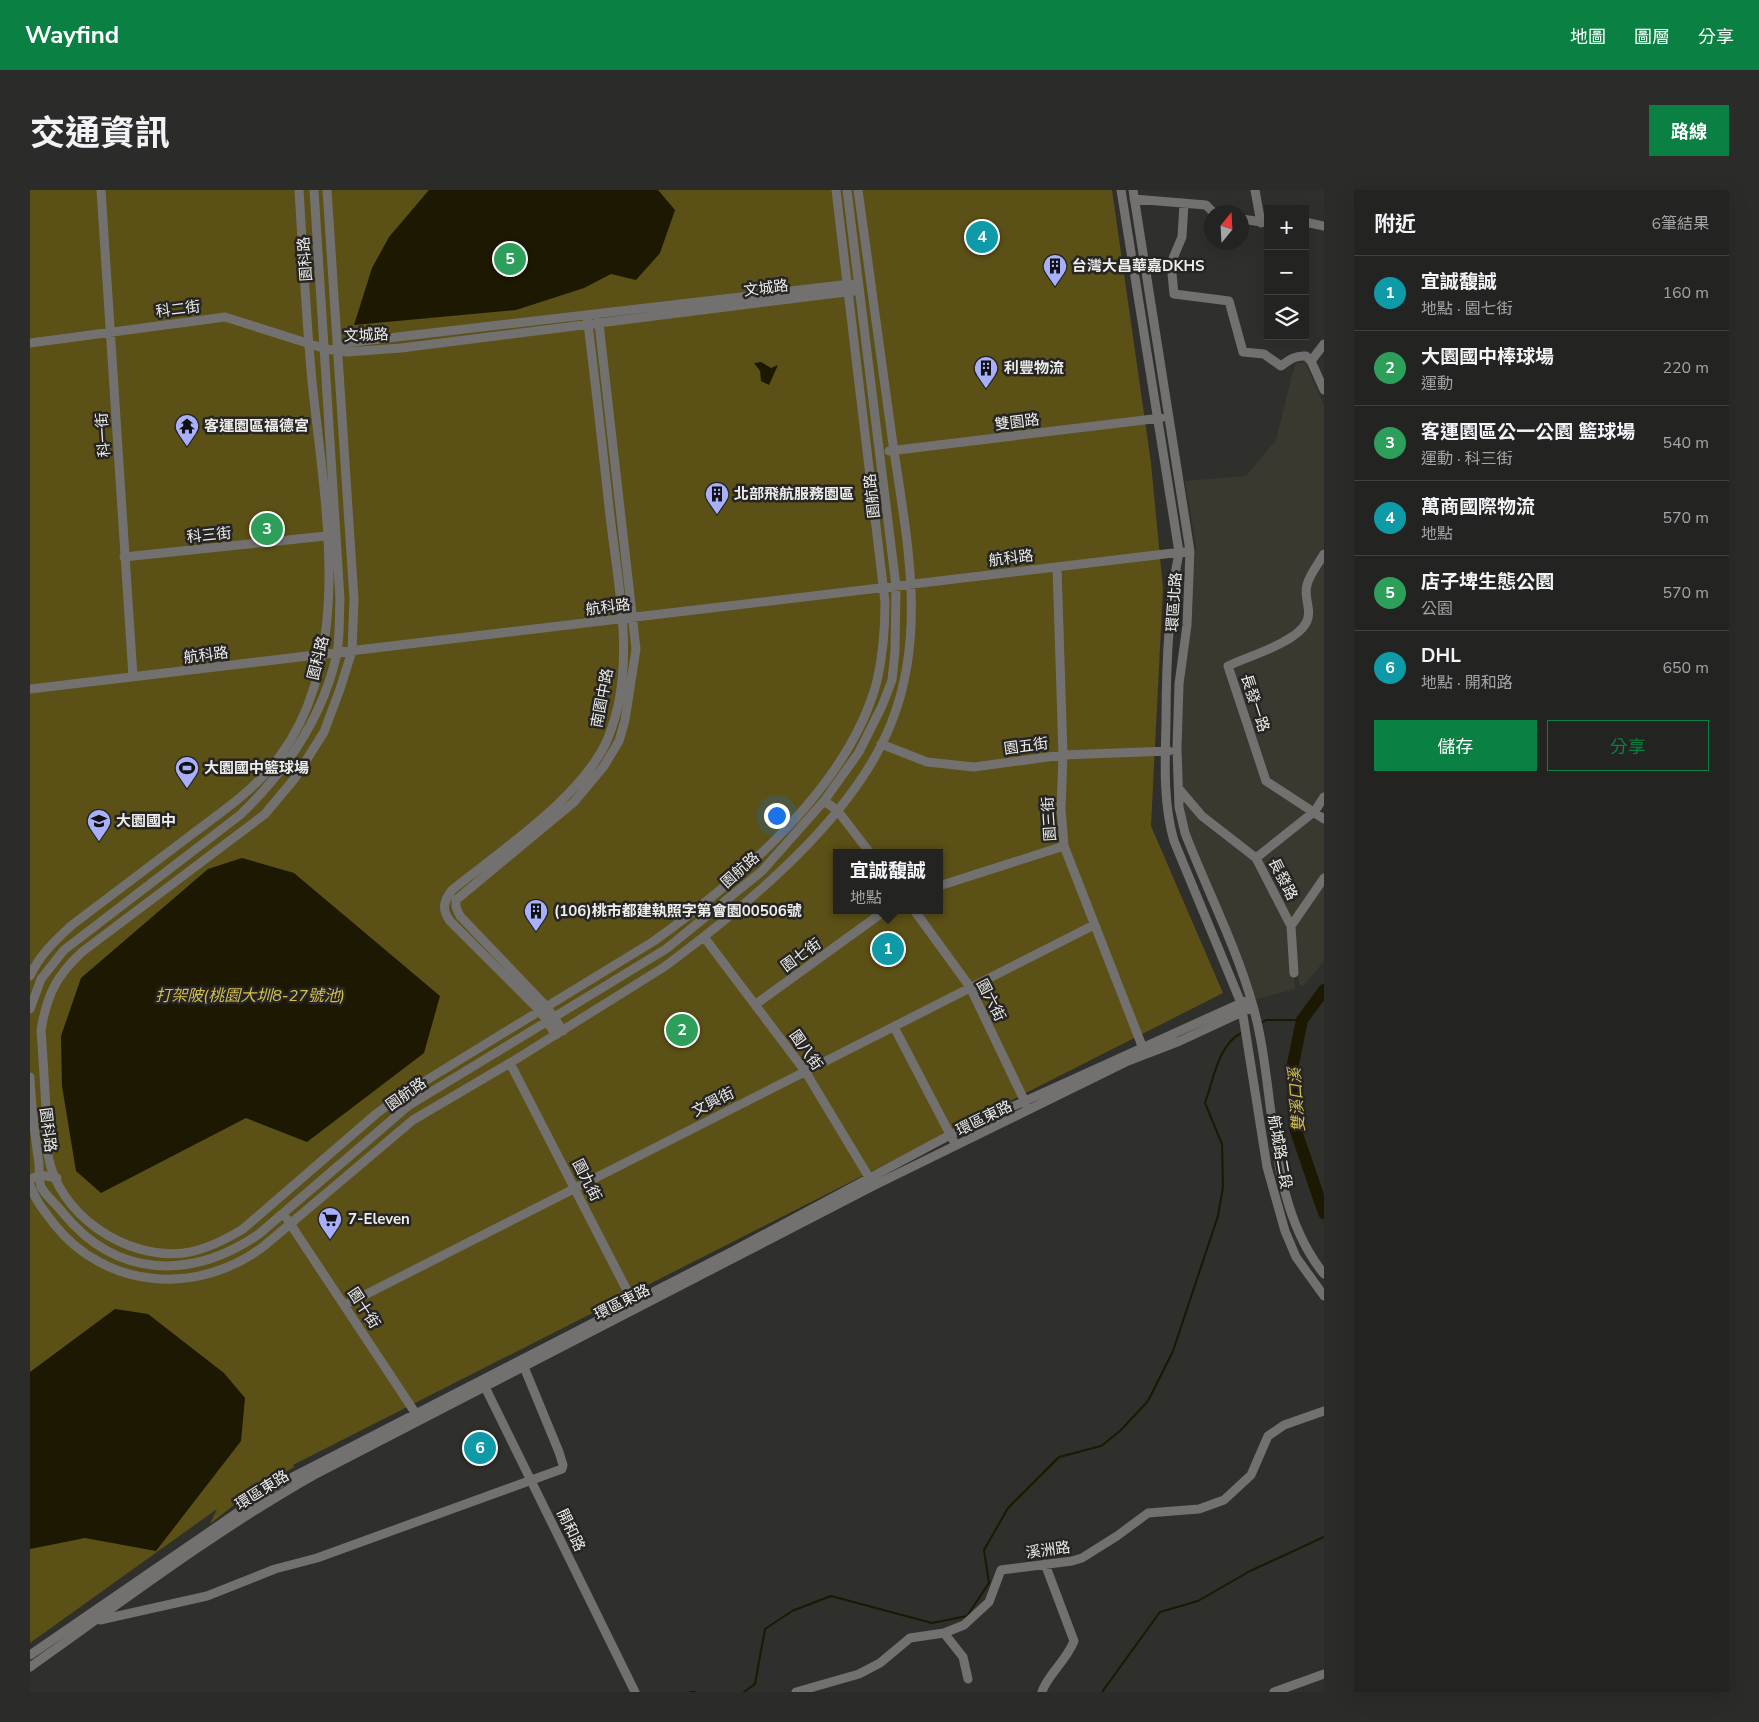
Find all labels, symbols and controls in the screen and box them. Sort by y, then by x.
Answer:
text: Wayfind [25,19,119,51]
text: 地圖 [1570,25,1606,49]
text: 圖層 [1634,25,1670,49]
text: 分享 [1698,25,1734,49]
button: 路線 [1649,105,1729,156]
text: 交通資訊 [30,110,170,157]
north arrow [1204,205,1249,250]
map controls [1264,205,1309,340]
button: + [1264,205,1309,250]
text: 附近 [1374,210,1416,238]
text: 6筆結果 [1651,213,1709,235]
pin: 4 [966,218,998,256]
street label: 園科路 [293,236,317,282]
pin: 5 [494,240,526,278]
button: − [1264,250,1309,295]
building icon: 台灣大昌華嘉DKHS [1042,253,1068,287]
place label: 台灣大昌華嘉DKHS [1072,256,1204,276]
text: 宜誠馥誠 [1421,269,1497,295]
street label: 文城路 [742,275,790,301]
text: 1 [1385,282,1395,304]
text: 160 m [1662,282,1709,304]
button: layers [1264,295,1309,340]
street label: 科二街 [154,296,202,322]
text: 地點 · 園七街 [1421,298,1513,320]
street label: 文城路 [343,324,389,346]
text: 大園國中棒球場 [1421,344,1554,370]
building icon: 利豐物流 [973,355,999,389]
text: 2 [1385,357,1395,379]
text: 220 m [1662,357,1709,379]
place label: 利豐物流 [1004,358,1064,378]
text: 運動 [1421,373,1453,395]
street label: 雙園路 [993,409,1041,435]
street label: 科一街 [91,412,115,458]
temple icon: 客運園區福德宮 [174,413,200,447]
place label: 客運園區福德宮 [204,416,309,436]
text: 客運園區公一公園 籃球場 [1421,419,1635,445]
text: 3 [1385,432,1395,454]
text: 540 m [1662,432,1709,454]
text: 運動 · 科三街 [1421,448,1513,470]
street label: 園航路 [860,473,884,519]
building icon: 北部飛航服務園區 [704,481,730,515]
place label: 北部飛航服務園區 [734,484,854,504]
text: 萬商國際物流 [1421,494,1535,520]
text: 4 [1385,507,1395,529]
text: 570 m [1662,507,1709,529]
pin: 3 [251,510,283,548]
street label: 科三街 [186,523,232,547]
text: 地點 [1421,523,1453,545]
street label: 航科路 [987,545,1035,571]
text: 店子埤生態公園 [1421,569,1554,595]
street label: 環區北路 [1162,571,1186,633]
text: 5 [1385,582,1395,604]
text: 570 m [1662,582,1709,604]
street label: 航科路 [584,594,632,620]
text: 公園 [1421,598,1453,620]
street label: 園科路 [303,634,333,682]
street label: 航科路 [182,642,230,668]
text: DHL [1421,643,1461,669]
text: 6 [1385,657,1395,679]
text: 650 m [1662,657,1709,679]
street label: 南園中路 [586,667,618,729]
street label: 長發一路 [1236,671,1274,735]
text: 地點 · 開和路 [1421,672,1513,694]
button: 儲存 [1374,720,1537,771]
button: 分享 [1547,720,1709,771]
street label: 園五街 [1002,733,1050,759]
sports icon: 大園國中籃球場 [174,755,200,789]
place label: 大園國中籃球場 [204,758,309,778]
street label: 園三街 [1037,796,1061,842]
your location [764,803,790,829]
school or university icon: 大園國中 [86,808,112,842]
place label: 大園國中 [116,811,176,831]
street label: 園航路 [717,848,763,892]
popup [833,849,943,914]
street label: 長發路 [1264,854,1302,904]
text: 宜誠馥誠 [850,858,926,884]
text: 地點 [850,887,882,909]
building icon: (106)桃市都建執照字第會園00506號 [523,898,549,932]
place label: (106)桃市都建執照字第會園00506號 [554,901,802,921]
pin: 1 [872,930,904,968]
street label: 園七街 [777,934,825,976]
street label: 園六街 [972,975,1010,1025]
water label: 打架陂(桃園大圳8-27號池) [155,985,345,1007]
pin: 2 [666,1011,698,1049]
street label: 園八街 [785,1026,827,1074]
water label: 雙溪口溪 [1284,1065,1310,1133]
street label: 園航路 [382,1073,430,1115]
street label: 文興街 [688,1083,738,1121]
street label: 環區東路 [953,1096,1015,1140]
street label: 園科路 [35,1106,61,1154]
street label: 航城路二段 [1264,1113,1296,1191]
street label: 園九街 [568,1155,606,1205]
supermarket icon: 7-Eleven [317,1206,343,1240]
place label: 7-Eleven [348,1209,410,1229]
street label: 環區東路 [591,1279,653,1325]
street label: 園十街 [343,1284,385,1332]
pin: 6 [464,1429,496,1467]
street label: 環區東路 [231,1466,293,1514]
street label: 開和路 [552,1505,590,1555]
street label: 溪洲路 [1024,1537,1072,1563]

